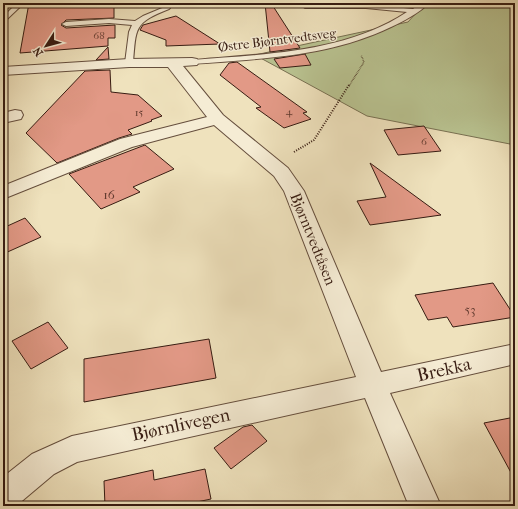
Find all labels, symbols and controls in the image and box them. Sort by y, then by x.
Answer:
street label: Østre Bjørntvedtsveg [217,25,338,55]
north arrow [26,26,66,66]
house number: 68 [93,29,105,42]
text: N [30,44,46,59]
house number: 4 [286,105,293,118]
house number: 15 [135,106,144,119]
house number: 6 [421,135,427,148]
house number: 16 [103,187,116,202]
street label: Bjørntvedtåsen [286,190,340,288]
house number: 53 [465,302,475,317]
street label: Brekka [415,353,474,386]
street label: Bjørnlivegen [130,404,233,446]

